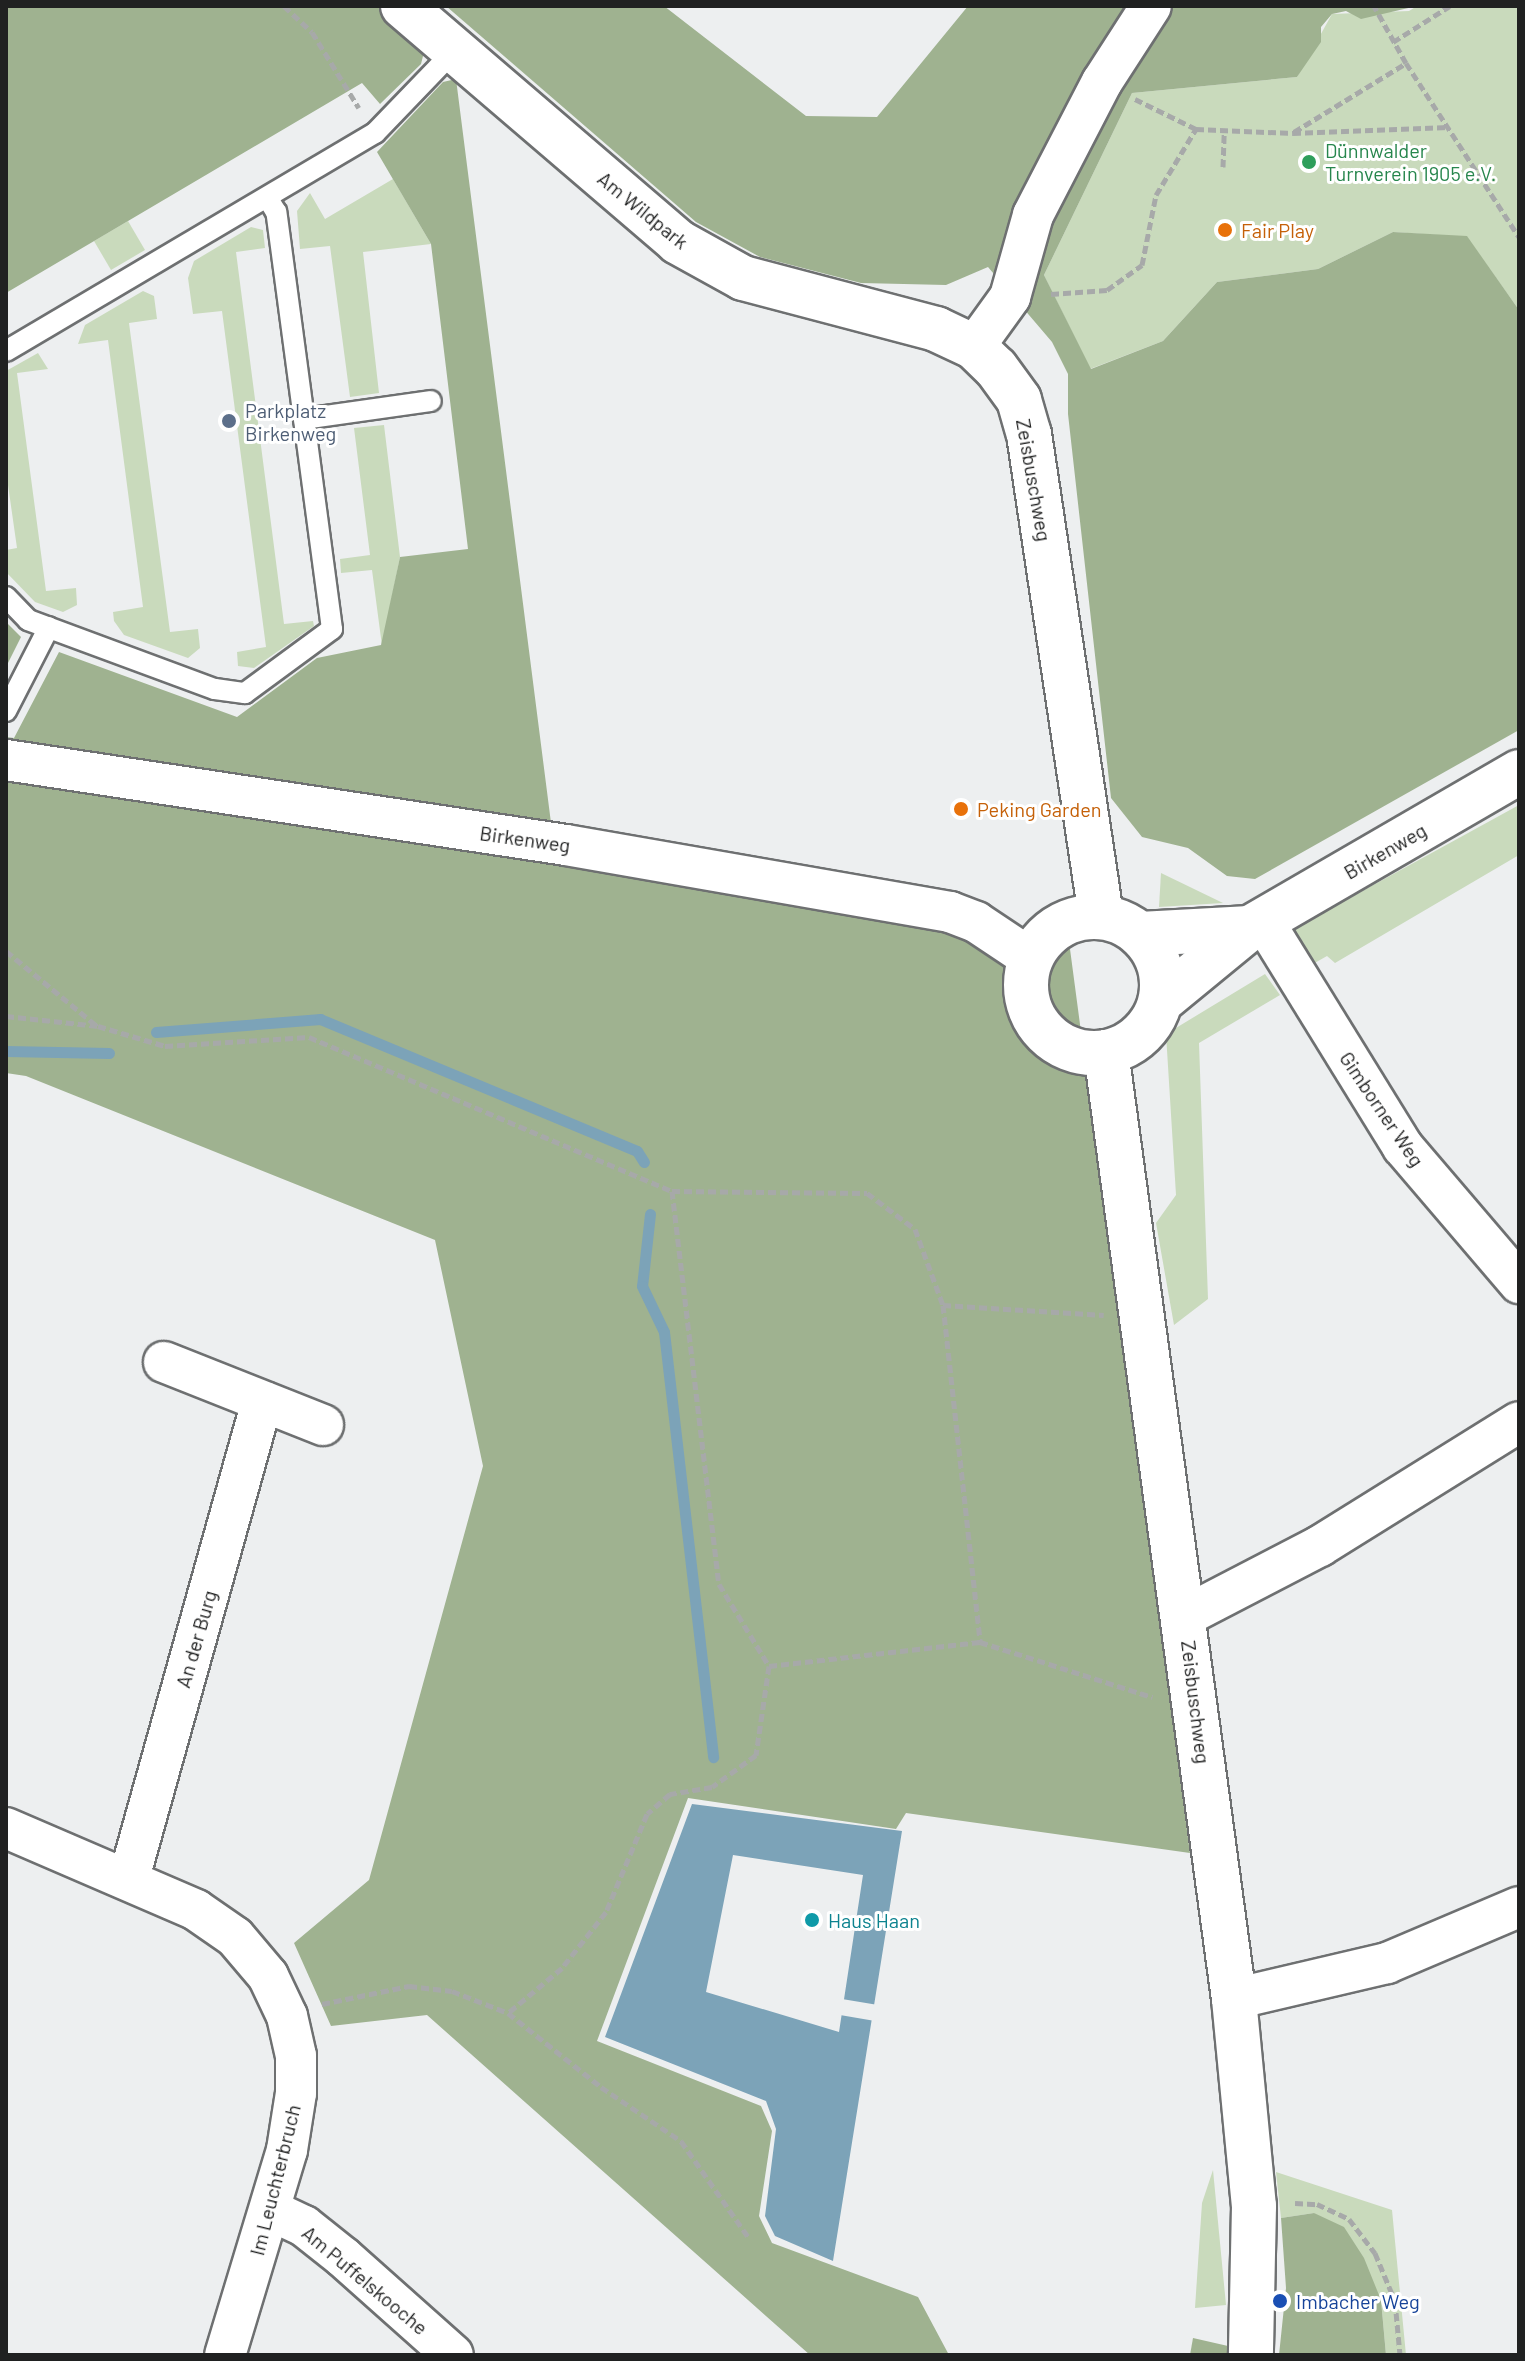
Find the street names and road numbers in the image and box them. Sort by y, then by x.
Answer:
street label: Am Wildpark [593,166,693,254]
street label: Zeisbuschweg [1011,417,1057,543]
street label: Birkenweg [1339,818,1431,884]
street label: Birkenweg [478,821,572,857]
street label: Gimborner Weg [1335,1047,1429,1171]
street label: An der Burg [171,1587,221,1691]
street label: Zeisbuschweg [1177,1639,1215,1765]
street label: Im Leuchterbruch [245,2102,305,2258]
street label: Am Puffelskooche [297,2220,433,2340]

